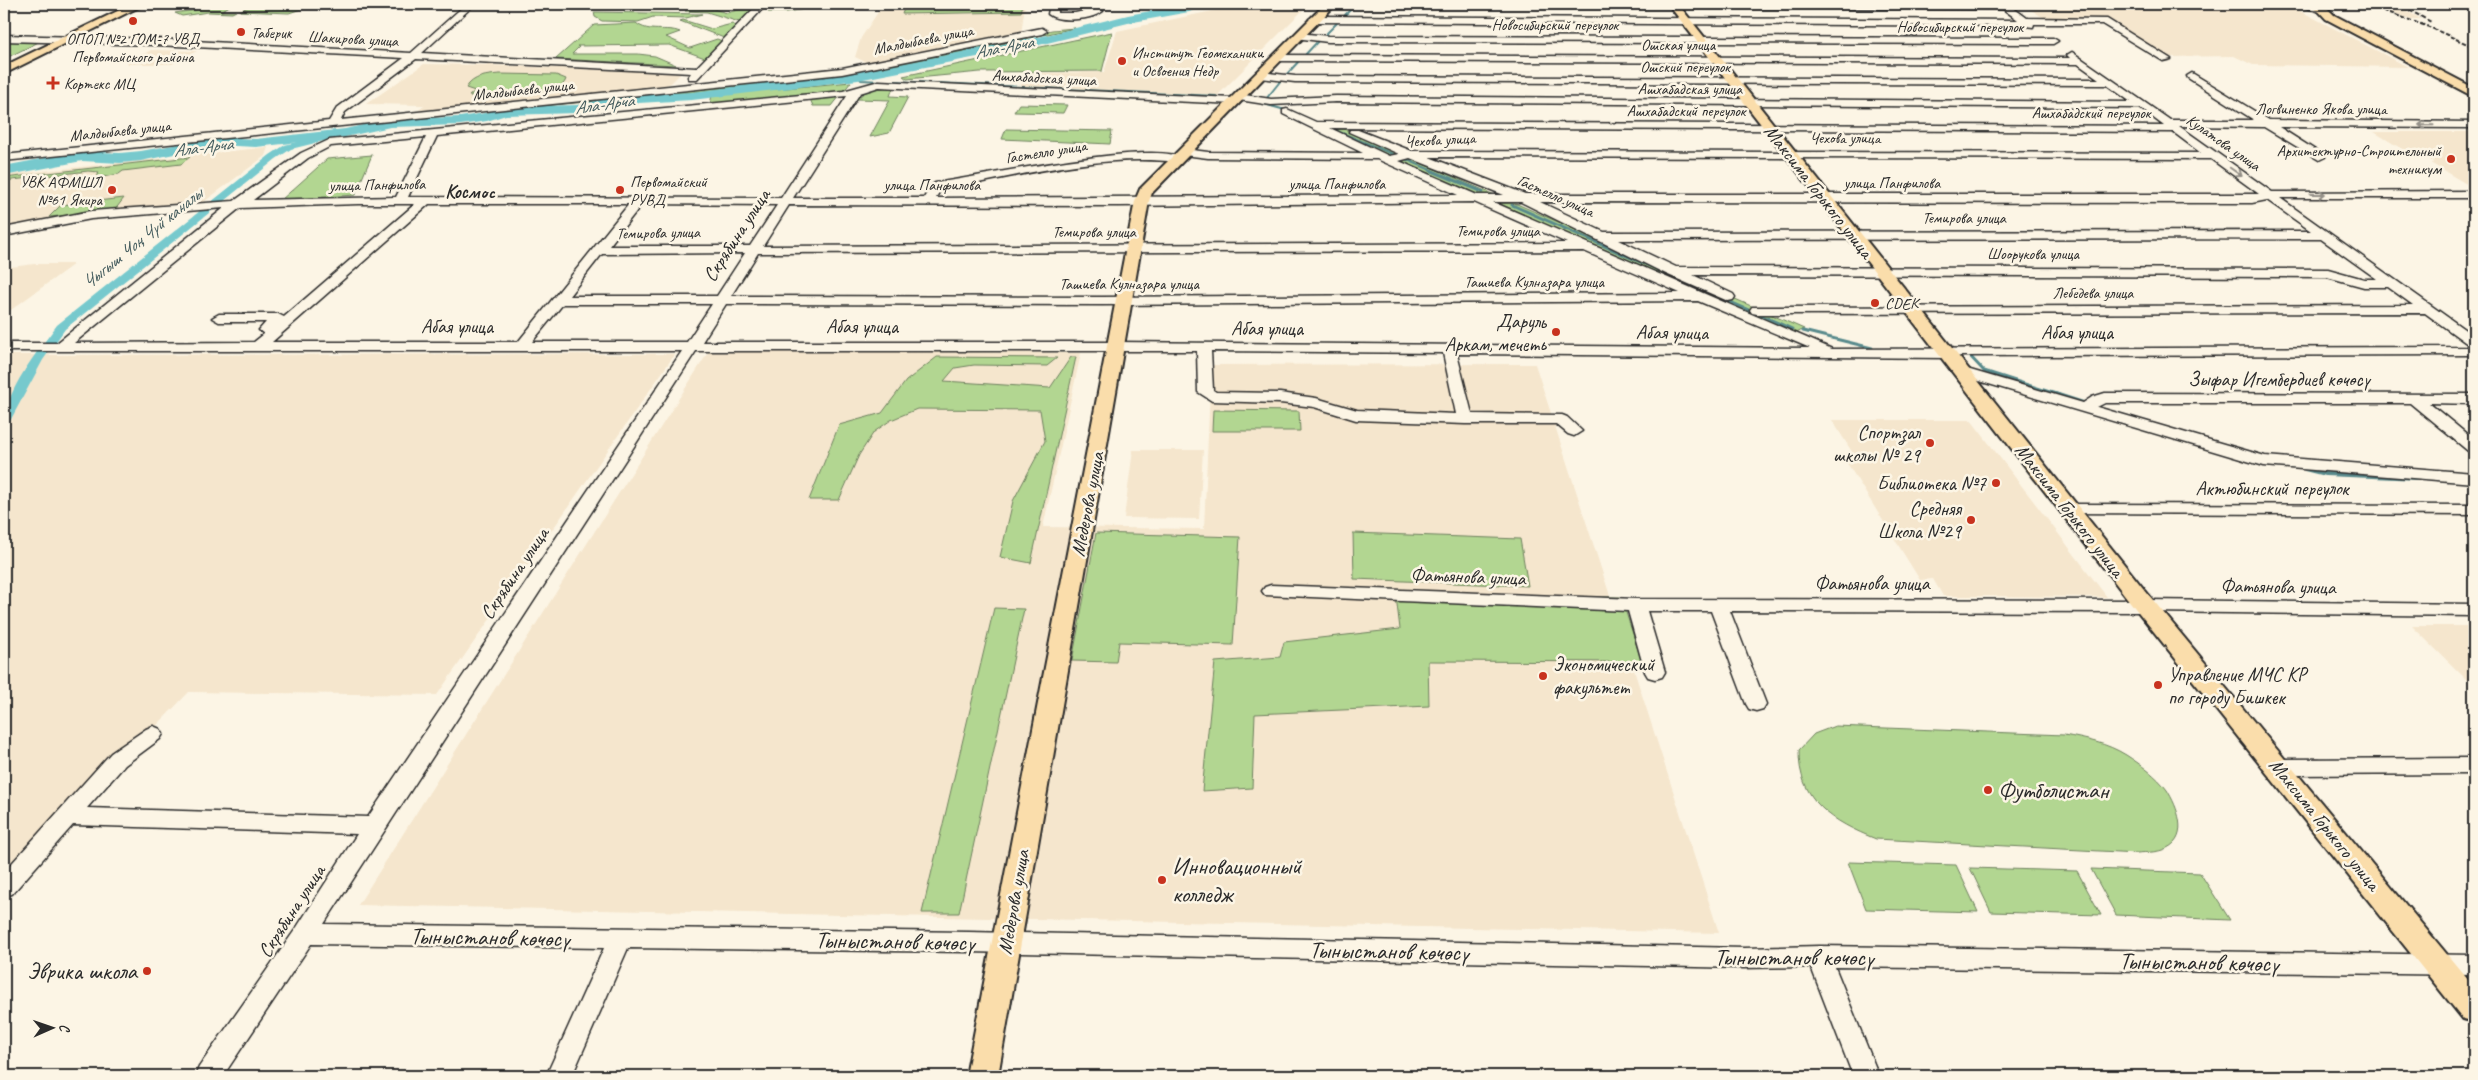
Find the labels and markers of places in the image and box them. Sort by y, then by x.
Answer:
marker: ОПОП №2 ГОМ-7 УВД Первомайского района [127,15,139,27]
place label: Таберик [251,23,293,43]
marker: Таберик [235,26,247,38]
place label: ОПОП №2 ГОМ-7 УВД Первомайского района [66,29,201,67]
place label: Институт Геомеханики и Освоения Недр [1132,43,1264,81]
marker: Институт Геомеханики и Освоения Недр [1116,55,1128,67]
place label: Кортекс МЦ [64,74,137,94]
marker: Кортекс МЦ [46,76,60,90]
place label: Архитектурно-Строительный техникум [2277,141,2443,179]
marker: Архитектурно-Строительный техникум [2445,153,2457,165]
place label: УВК АФМШЛ №61 Якира [20,172,104,210]
place label: Первомайский РУВД [630,172,708,210]
marker: УВК АФМШЛ №61 Якира [106,184,118,196]
marker: Первомайский РУВД [614,184,626,196]
place label: CDEK [1885,294,1921,314]
marker: CDEK [1869,297,1881,309]
place label: Даруль Аркам, мечеть [1445,309,1548,357]
marker: Даруль Аркам, мечеть [1550,326,1562,338]
place label: Спортзал школы № 29 [1833,420,1922,468]
marker: Спортзал школы № 29 [1924,437,1936,449]
place label: Библиотека №7 [1877,471,1987,496]
marker: Библиотека №7 [1990,477,2002,489]
place label: Средняя Школа №29 [1878,496,1963,544]
marker: Средняя Школа №29 [1965,514,1977,526]
place label: Экономический факультет [1553,652,1656,700]
place label: Управление МЧС КР по городу Бишкек [2168,662,2309,710]
marker: Экономический факультет [1537,670,1549,682]
marker: Управление МЧС КР по городу Бишкек [2152,679,2164,691]
place label: Футболистан [1998,775,2110,805]
marker: Футболистан [1982,784,1994,796]
place label: Инновационный колледж [1172,851,1303,909]
marker: Инновационный колледж [1156,874,1168,886]
place label: Эврика школа [27,956,138,986]
marker: Эврика школа [141,965,153,977]

